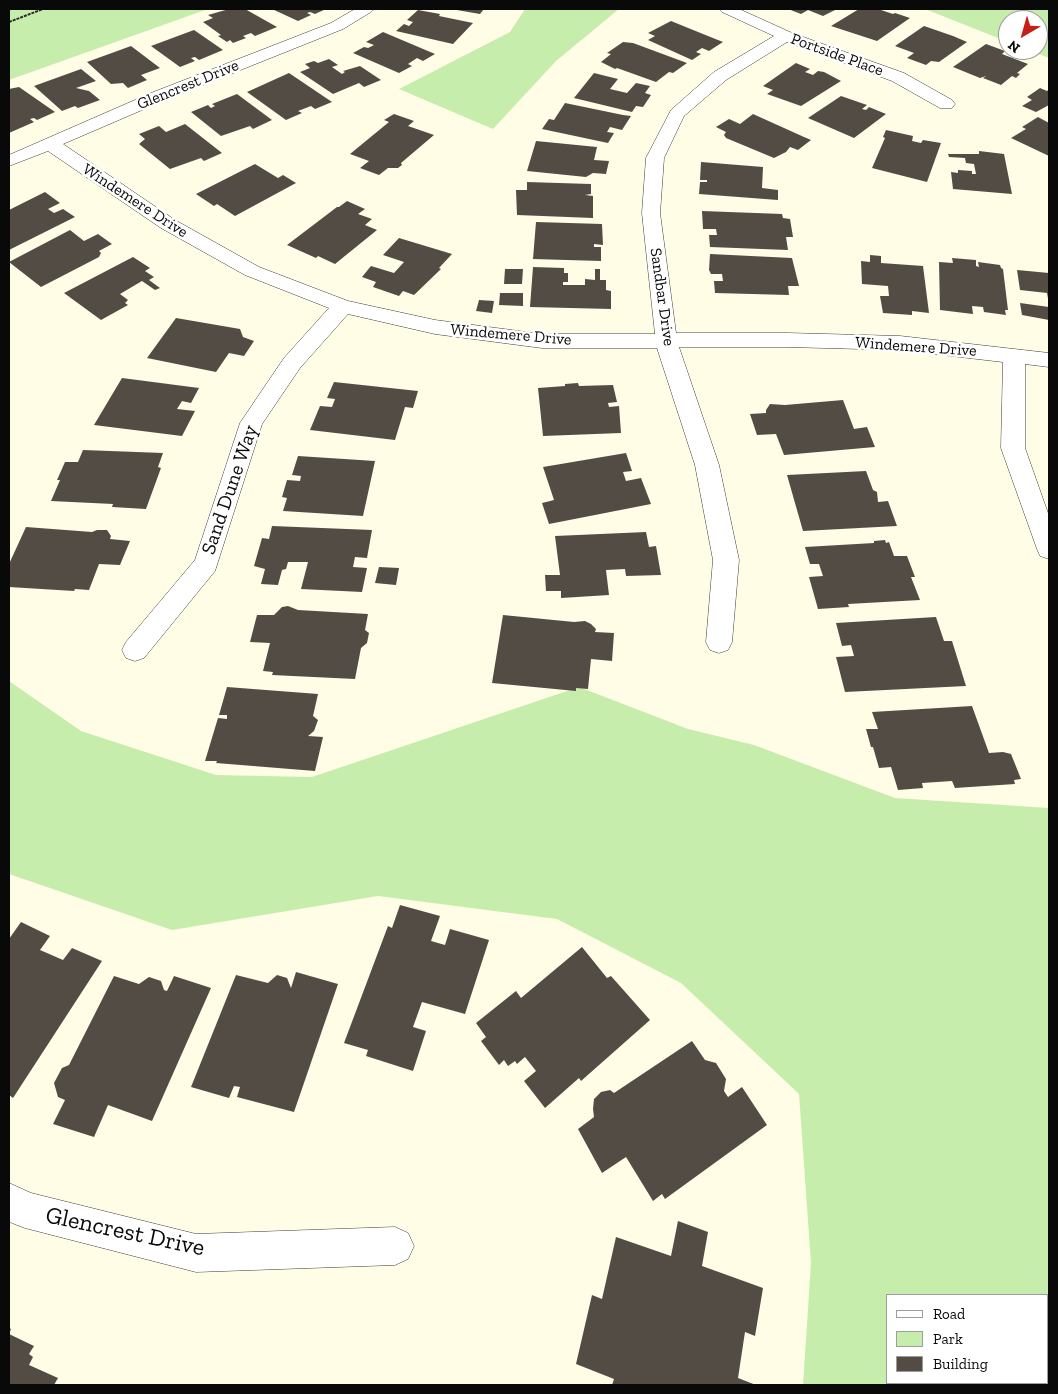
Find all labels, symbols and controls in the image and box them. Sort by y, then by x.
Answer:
north arrow [998,10,1048,60]
street label: Portside Place [788,29,886,81]
text: N [1005,36,1024,56]
street label: Glencrest Drive [134,56,242,114]
street label: Windemere Drive [79,160,191,242]
street label: Sandbar Drive [646,247,678,347]
street label: Windemere Drive [450,320,572,350]
street label: Windemere Drive [855,333,977,361]
street label: Sand Dune Way [197,422,263,558]
street label: Glencrest Drive [43,1201,207,1263]
legend [886,1294,1048,1384]
text: Road [933,1305,965,1323]
text: Park [933,1330,963,1348]
text: Building [933,1355,988,1373]

